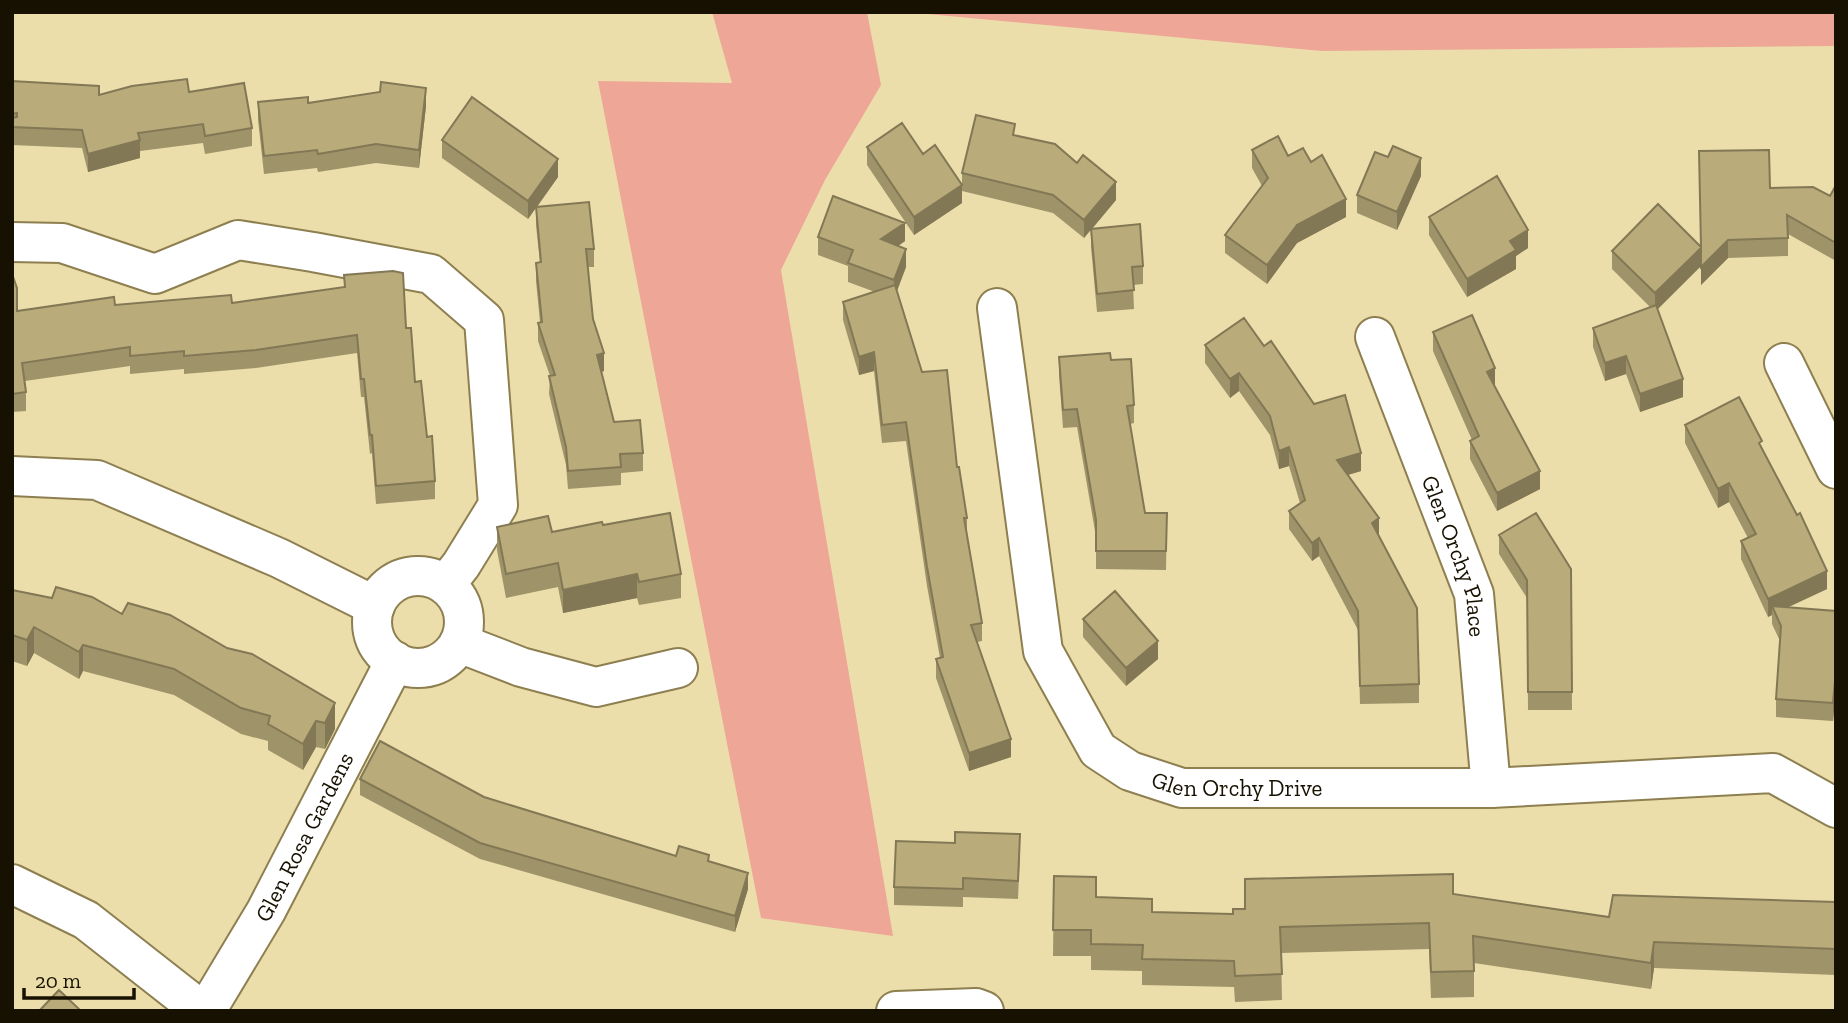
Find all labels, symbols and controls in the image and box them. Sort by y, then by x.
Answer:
street label: Glen Orchy Place [1416,471,1492,638]
street label: Glen Rosa Gardens [249,747,360,927]
street label: Glen Orchy Drive [1148,765,1322,802]
scale bar [24,956,135,1000]
text: 20 m [35,968,81,993]

